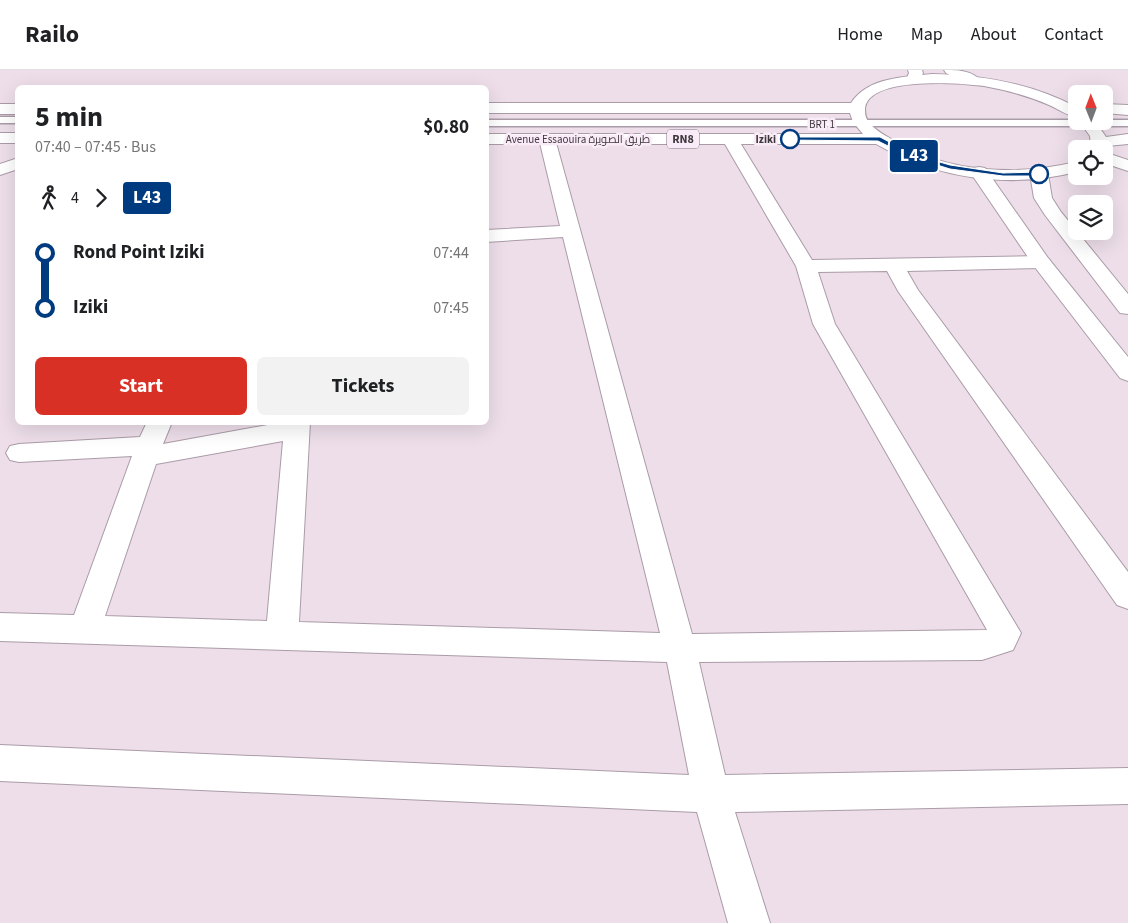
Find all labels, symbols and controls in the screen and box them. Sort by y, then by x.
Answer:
text: Railo [25,17,79,52]
text: Home [837,22,883,47]
text: Map [911,22,943,47]
text: About [971,22,1016,47]
text: Contact [1044,22,1103,47]
north arrow [1068,85,1112,130]
map controls [1068,85,1113,240]
text: 5 min [35,97,103,137]
text: $0.80 [423,114,469,141]
street label: BRT 1 [809,117,835,132]
marker: Iziki [780,129,800,149]
road number: RN8 [667,130,699,148]
street label: Avenue Essaouira طريق الصويرة [506,132,650,147]
place label: Iziki [756,132,776,147]
text: 07:40 – 07:45 · Bus [35,136,156,158]
line badge: L43 [885,140,943,172]
button: locate [1068,140,1113,185]
text: L43 [900,143,928,168]
unlabelled marker [1029,164,1049,184]
icon: walk [35,184,63,212]
icon: forward [87,184,115,212]
text: L43 [133,185,161,210]
text: 4 [71,187,79,209]
button: layers [1068,195,1113,240]
text: Rond Point Iziki [73,239,205,266]
text: 07:44 [433,242,469,264]
text: Iziki [73,294,108,321]
text: 07:45 [433,297,469,319]
button: Start [35,357,247,415]
button: Tickets [257,357,469,415]

